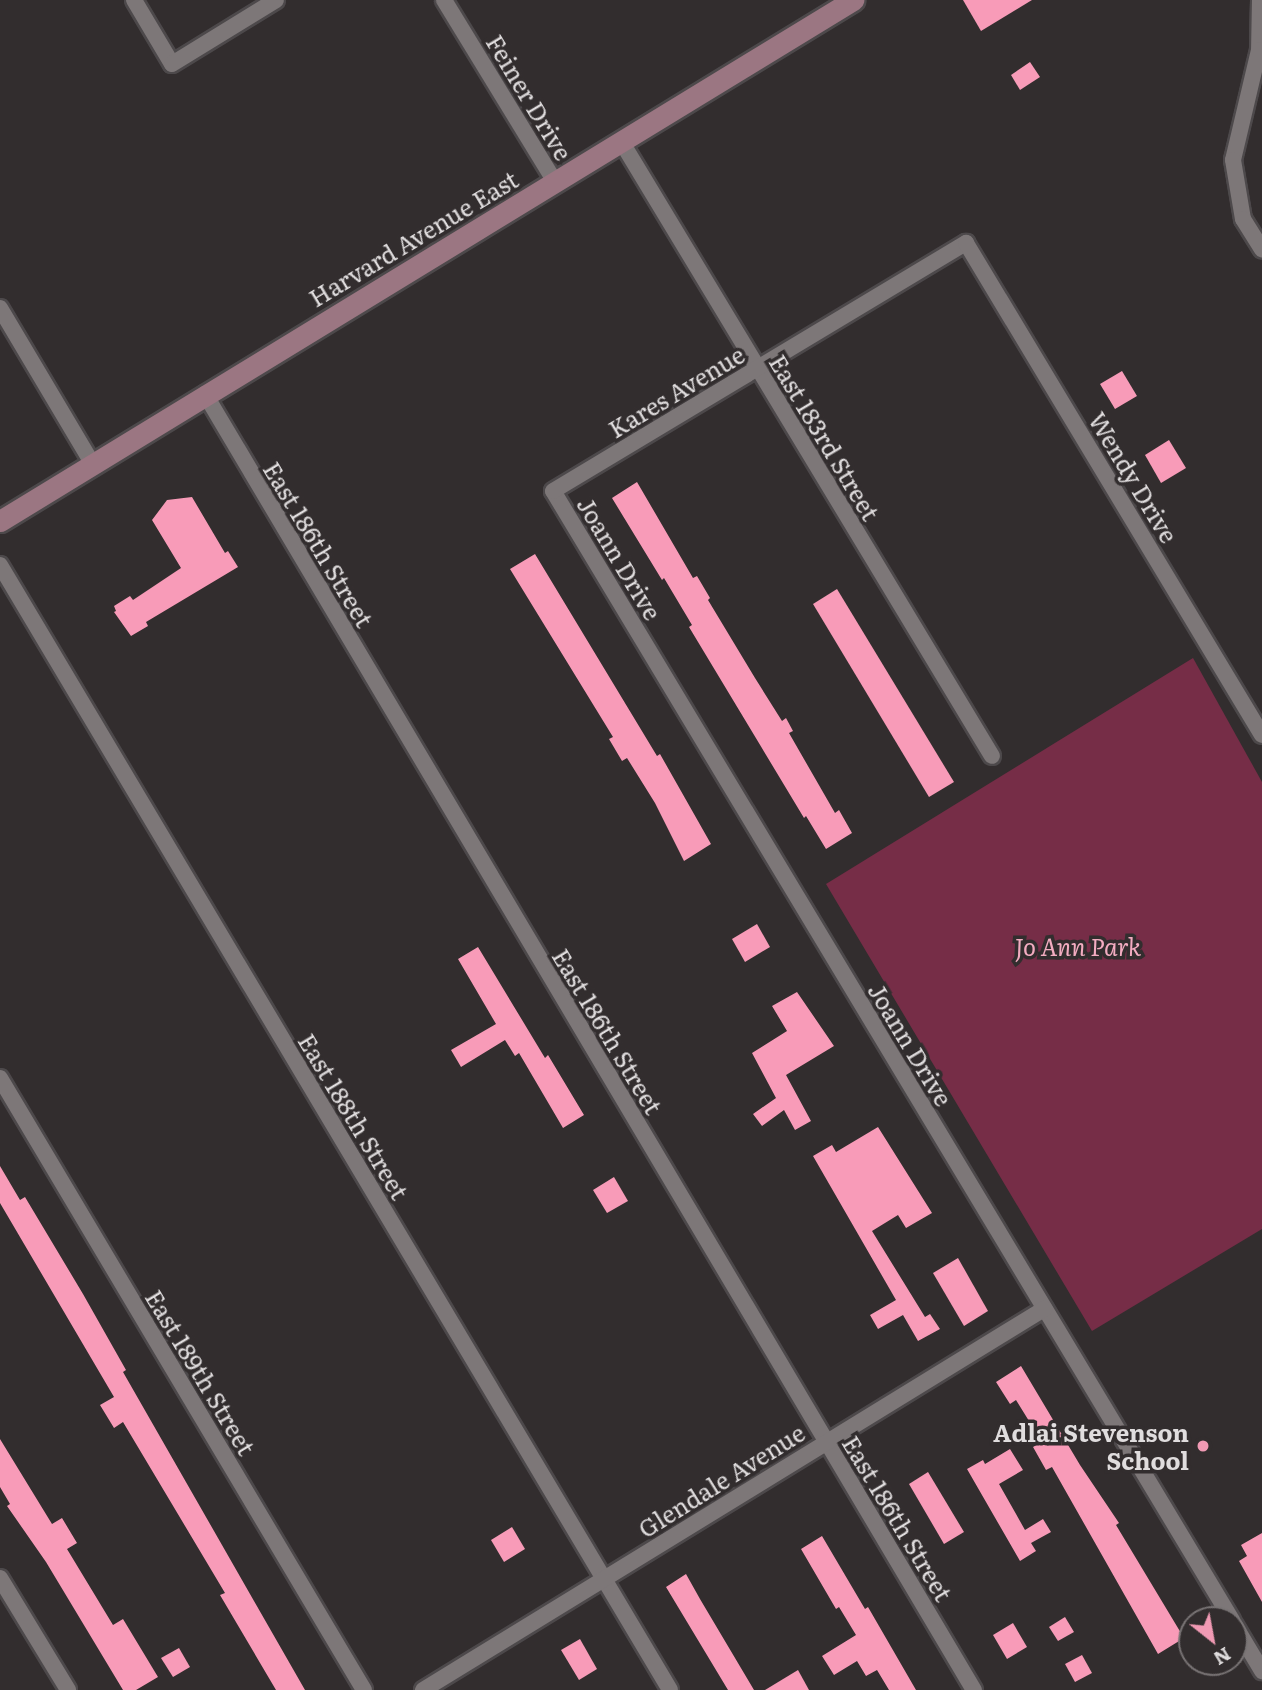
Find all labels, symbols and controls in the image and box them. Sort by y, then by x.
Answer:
street label: Feiner Drive [481,29,579,165]
street label: Harvard Avenue East [303,164,523,312]
street label: Kares Avenue [603,339,749,443]
street label: East 183rd Street [764,349,886,525]
street label: Wendy Drive [1084,406,1184,548]
street label: East 186th Street [258,456,380,632]
street label: Joann Drive [572,491,668,625]
park label: Jo Ann Park [1015,932,1141,960]
street label: East 186th Street [547,943,669,1119]
street label: Joann Drive [863,977,959,1111]
street label: East 188th Street [293,1028,415,1204]
street label: East 189th Street [140,1284,262,1460]
street label: Glendale Avenue [632,1417,810,1543]
place label: Adlai Stevenson School [993,1418,1189,1474]
street label: East 186th Street [837,1430,959,1606]
marker: Adlai Stevenson School [1195,1438,1211,1454]
north arrow [1178,1606,1248,1676]
text: N [1209,1641,1237,1673]

